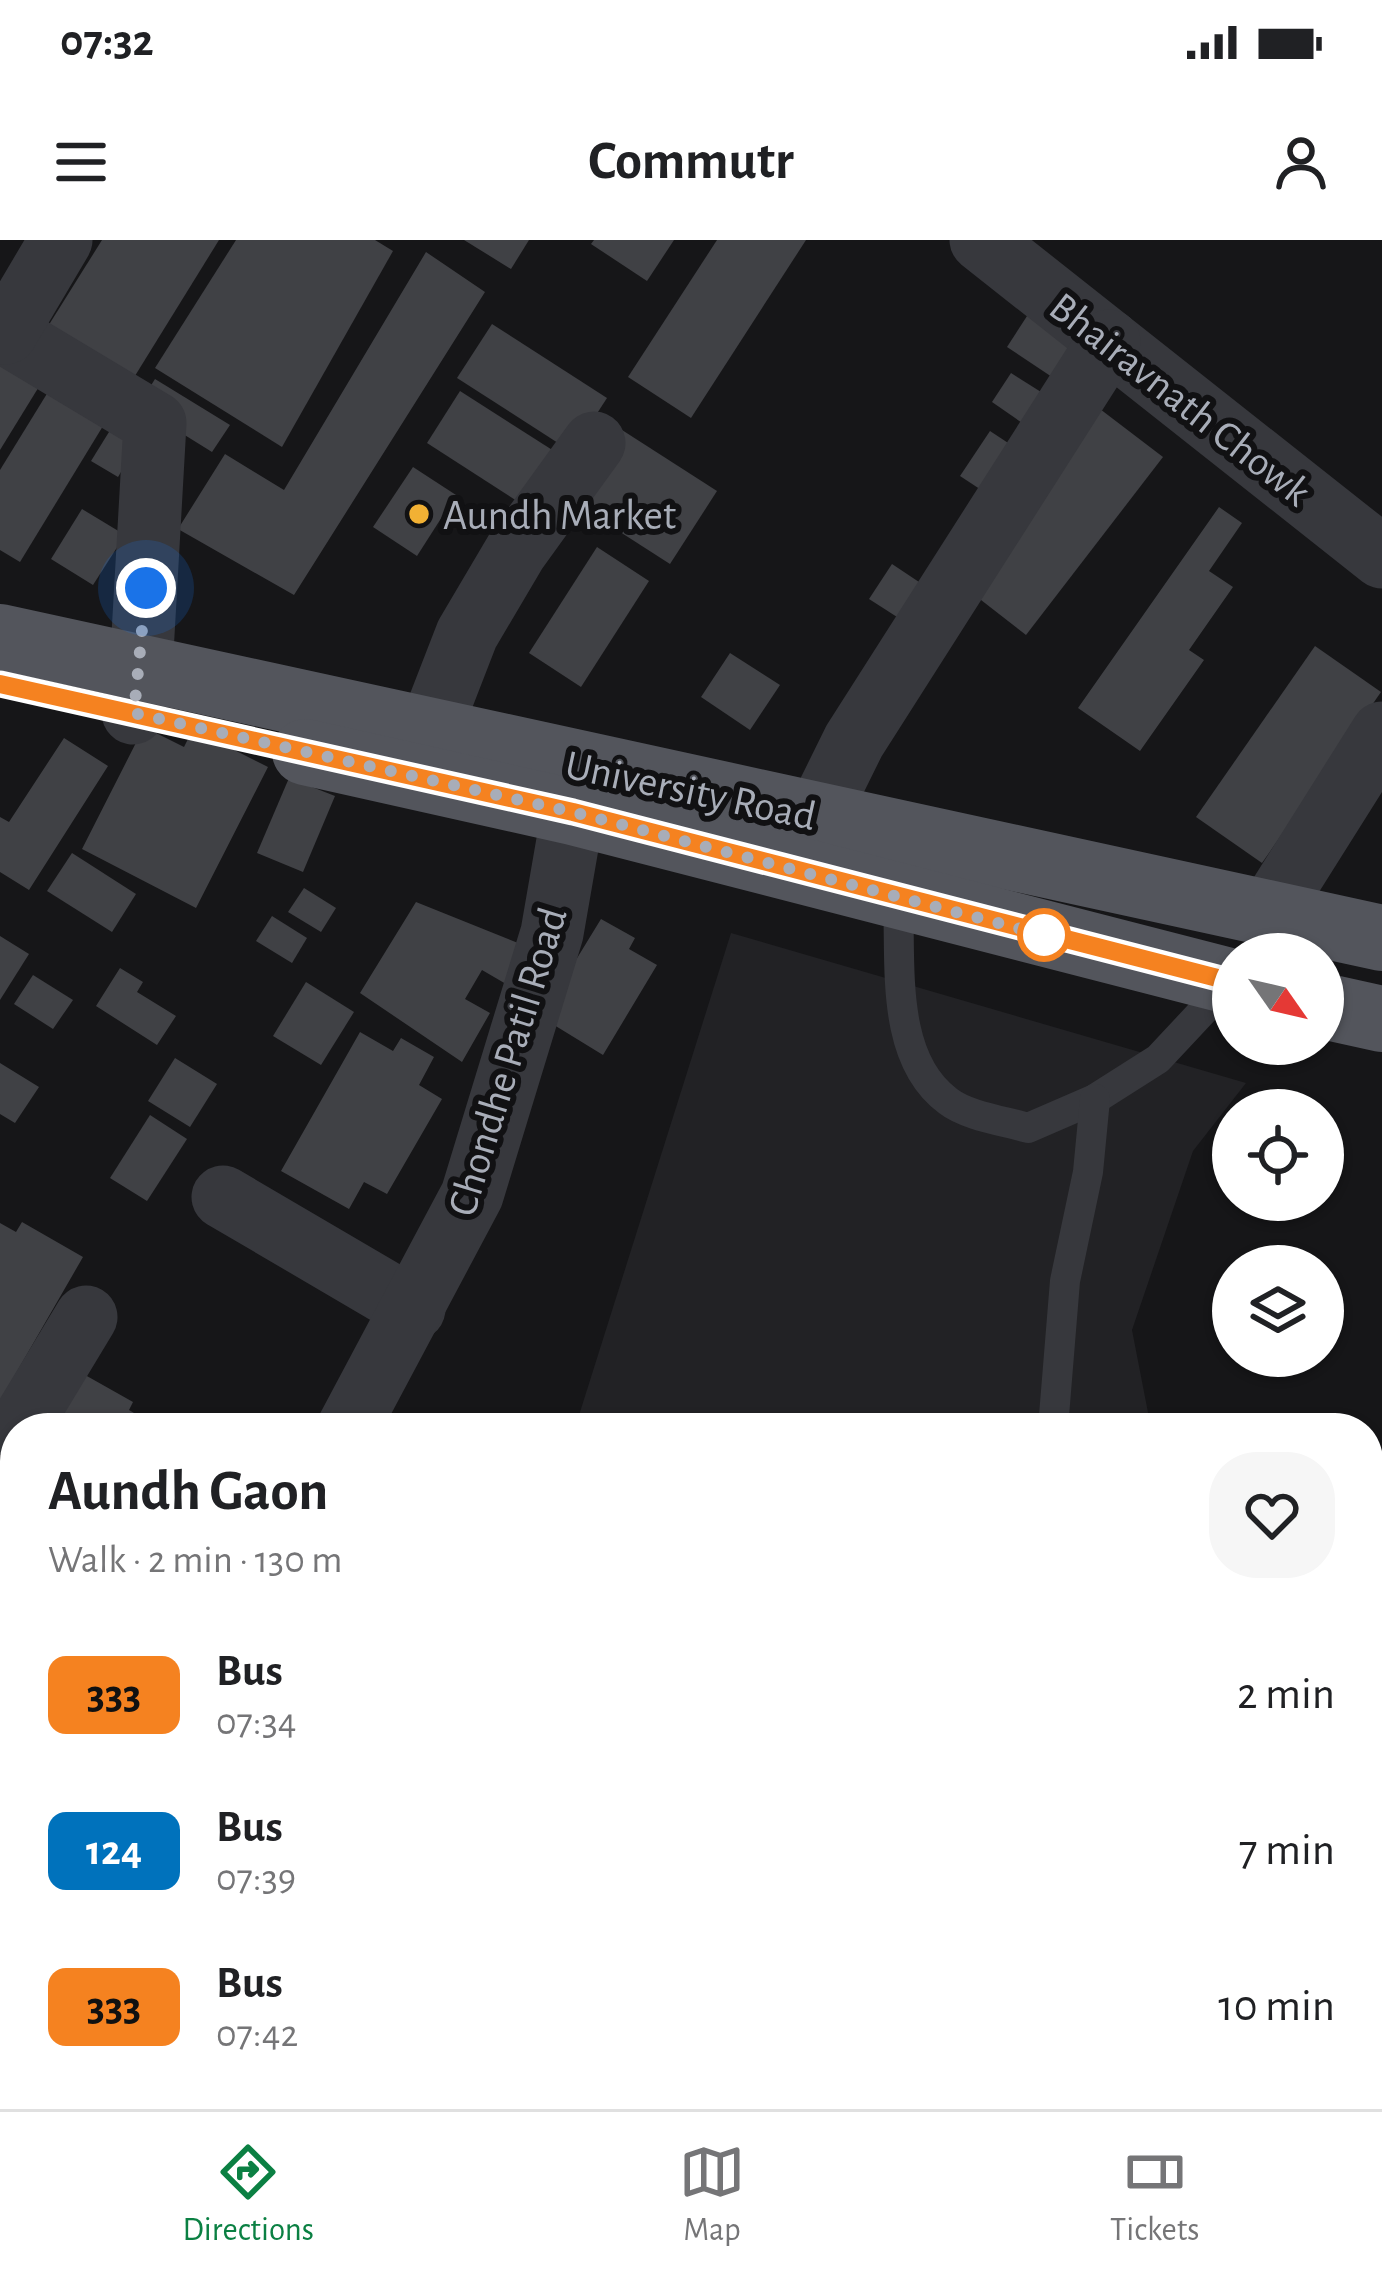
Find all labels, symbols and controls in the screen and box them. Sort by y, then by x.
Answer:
text: 07:32 [60,19,154,64]
icon: menu [48,129,114,195]
icon: person [1268,129,1334,195]
text: Commutr [588,135,794,189]
street label: Bhairavnath Chowk [1041,285,1318,514]
place label: Aundh Market [443,495,676,537]
marker: Aundh Market [406,501,432,527]
your location [116,558,176,618]
street label: University Road [562,744,820,838]
street label: Chondhe Patil Road [441,902,575,1221]
unlabelled marker [1019,910,1069,960]
north arrow [1212,933,1344,1065]
map controls [1212,933,1344,1377]
button: locate [1212,1089,1344,1221]
button: layers [1212,1245,1344,1377]
button: heart [1209,1452,1335,1578]
text: Aundh Gaon [48,1463,329,1520]
text: Walk · 2 min · 130 m [48,1541,342,1580]
text: Bus [216,1649,283,1694]
text: 2 min [1237,1672,1335,1717]
text: 333 [87,1674,141,1716]
text: 07:34 [216,1703,297,1742]
text: Bus [216,1805,283,1850]
text: 7 min [1239,1828,1335,1873]
text: 124 [86,1830,142,1872]
text: 07:39 [216,1859,296,1898]
text: Bus [216,1961,283,2006]
text: 10 min [1218,1984,1335,2029]
text: 333 [87,1986,141,2028]
text: 07:42 [216,2015,298,2054]
tab: Directions [183,2139,314,2251]
tab: Map [679,2139,745,2251]
tab: Tickets [1110,2139,1199,2251]

